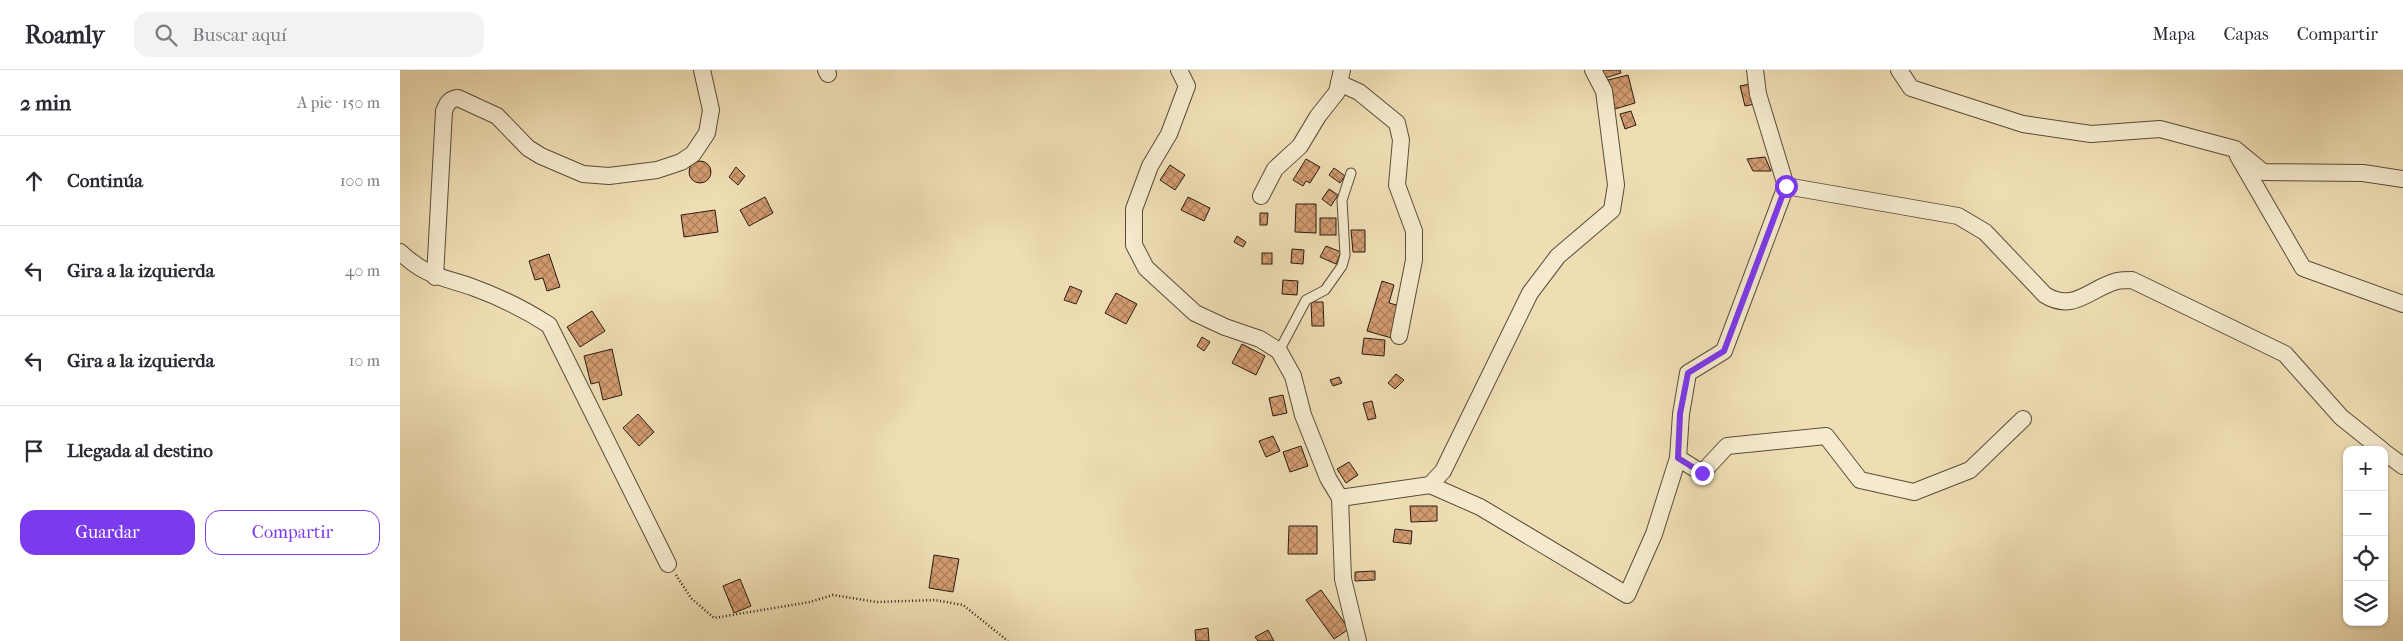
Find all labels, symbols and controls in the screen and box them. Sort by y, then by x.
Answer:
search box [134,12,484,57]
text: Roamly [25,21,104,49]
icon: search [152,21,180,49]
text: Buscar aquí [192,24,287,46]
text: Mapa [2153,24,2195,45]
text: Capas [2223,24,2269,45]
text: Compartir [2297,24,2378,45]
text: 2 min [20,91,71,115]
text: A pie · 150 m [297,93,380,112]
icon: ahead [20,167,48,195]
text: Continúa [67,170,143,192]
text: 100 m [340,171,380,190]
route start [1775,175,1798,198]
icon: left [20,257,48,285]
text: Gira a la izquierda [67,260,214,282]
text: 40 m [345,261,380,280]
icon: left [20,347,48,375]
text: Gira a la izquierda [67,350,214,372]
text: 10 m [349,351,380,370]
icon: arrive [20,437,48,465]
text: Llegada al destino [67,440,213,462]
map controls [2343,446,2388,626]
button: + [2343,446,2388,491]
route end [1691,462,1714,485]
button: − [2343,491,2388,536]
button: Guardar [20,510,195,555]
button: Compartir [205,510,380,555]
button: locate [2343,536,2388,581]
button: layers [2343,581,2388,626]

